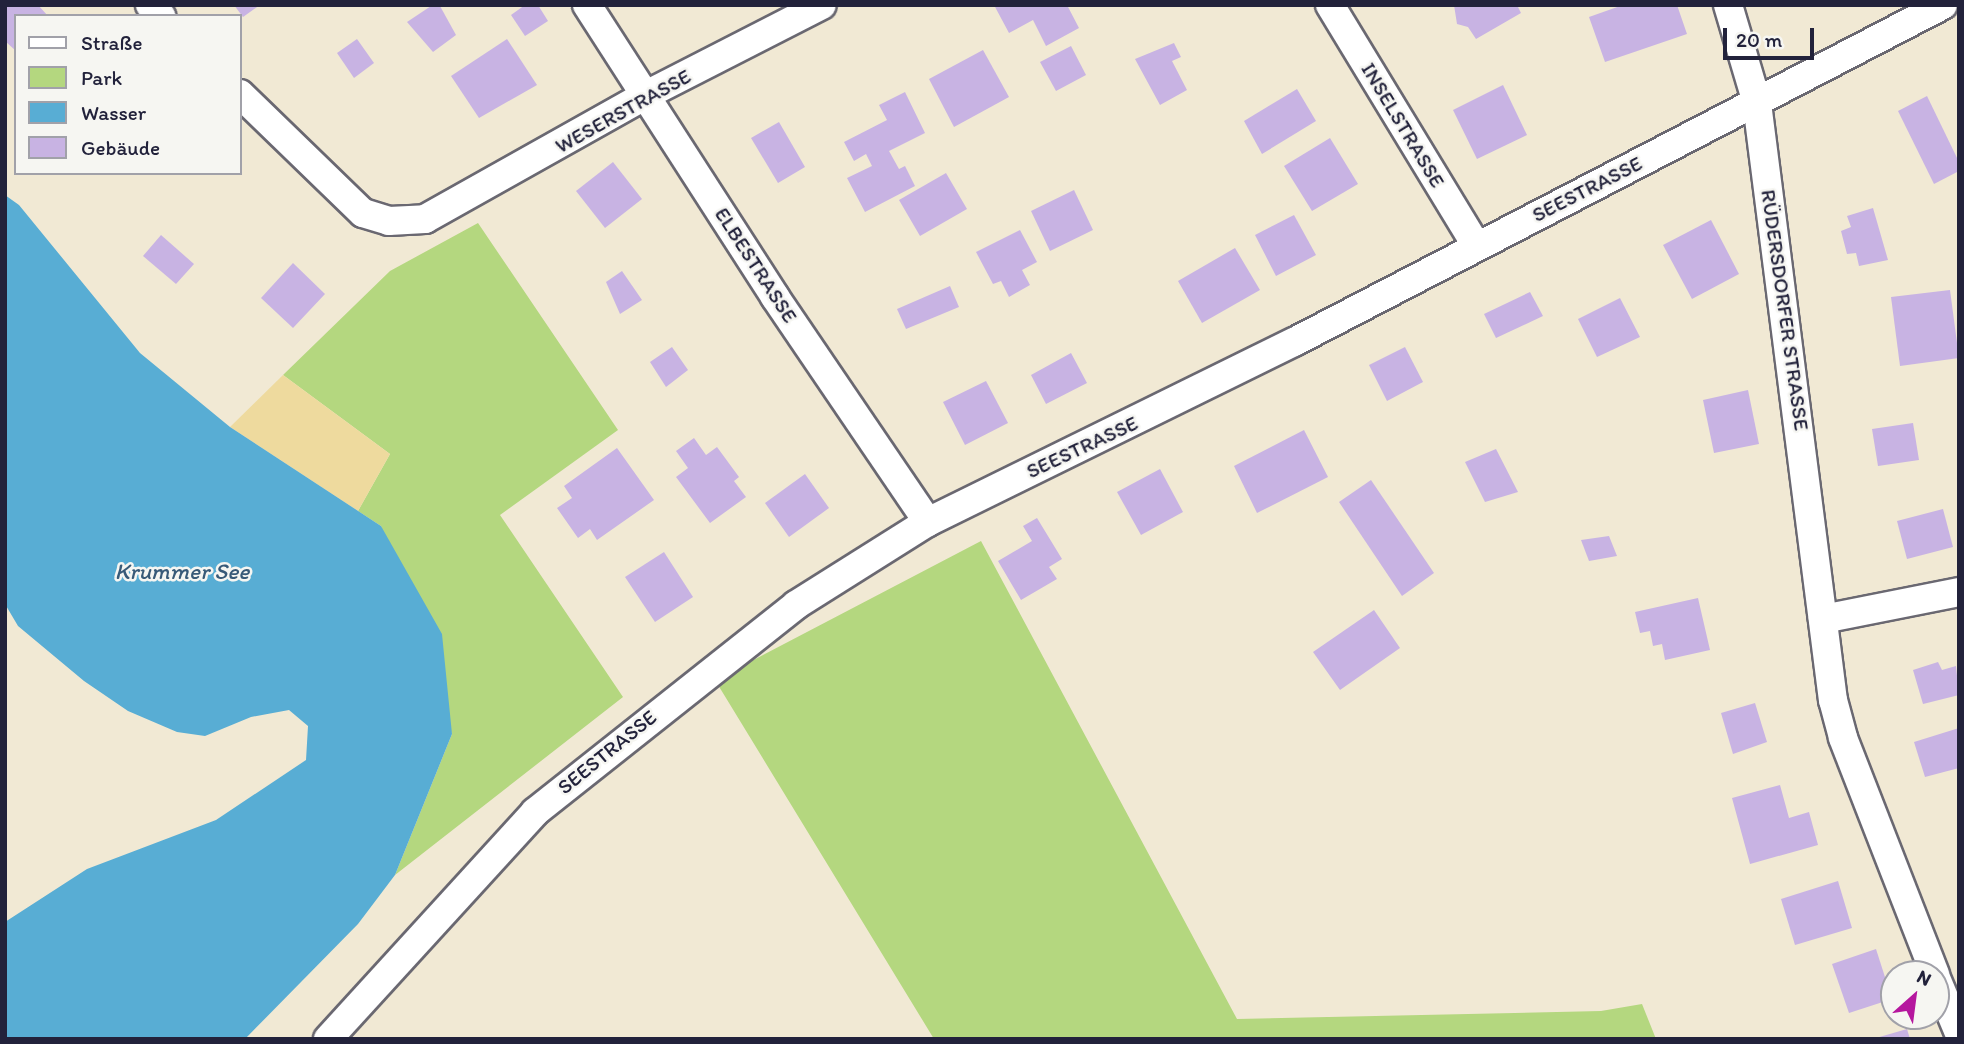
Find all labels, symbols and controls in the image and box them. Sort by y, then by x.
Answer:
legend [14,14,242,175]
scale bar [1726,14,1817,58]
text: 20 m [1736,27,1782,52]
text: Straße [81,30,142,55]
street label: INSELSTRASSE [1356,58,1450,192]
street label: WESERSTRASSE [551,63,695,159]
text: Park [81,65,122,90]
text: Wasser [81,100,146,125]
text: Gebäude [81,135,160,160]
street label: SEESTRASSE [1528,151,1646,227]
street label: RÜDERSDORFER STRASSE [1756,188,1814,432]
street label: ELBESTRASSE [709,203,803,327]
street label: SEESTRASSE [1022,410,1142,484]
water label: Krummer See [115,557,249,585]
street label: SEESTRASSE [552,704,662,800]
north arrow [1880,960,1950,1030]
text: N [1913,965,1935,991]

